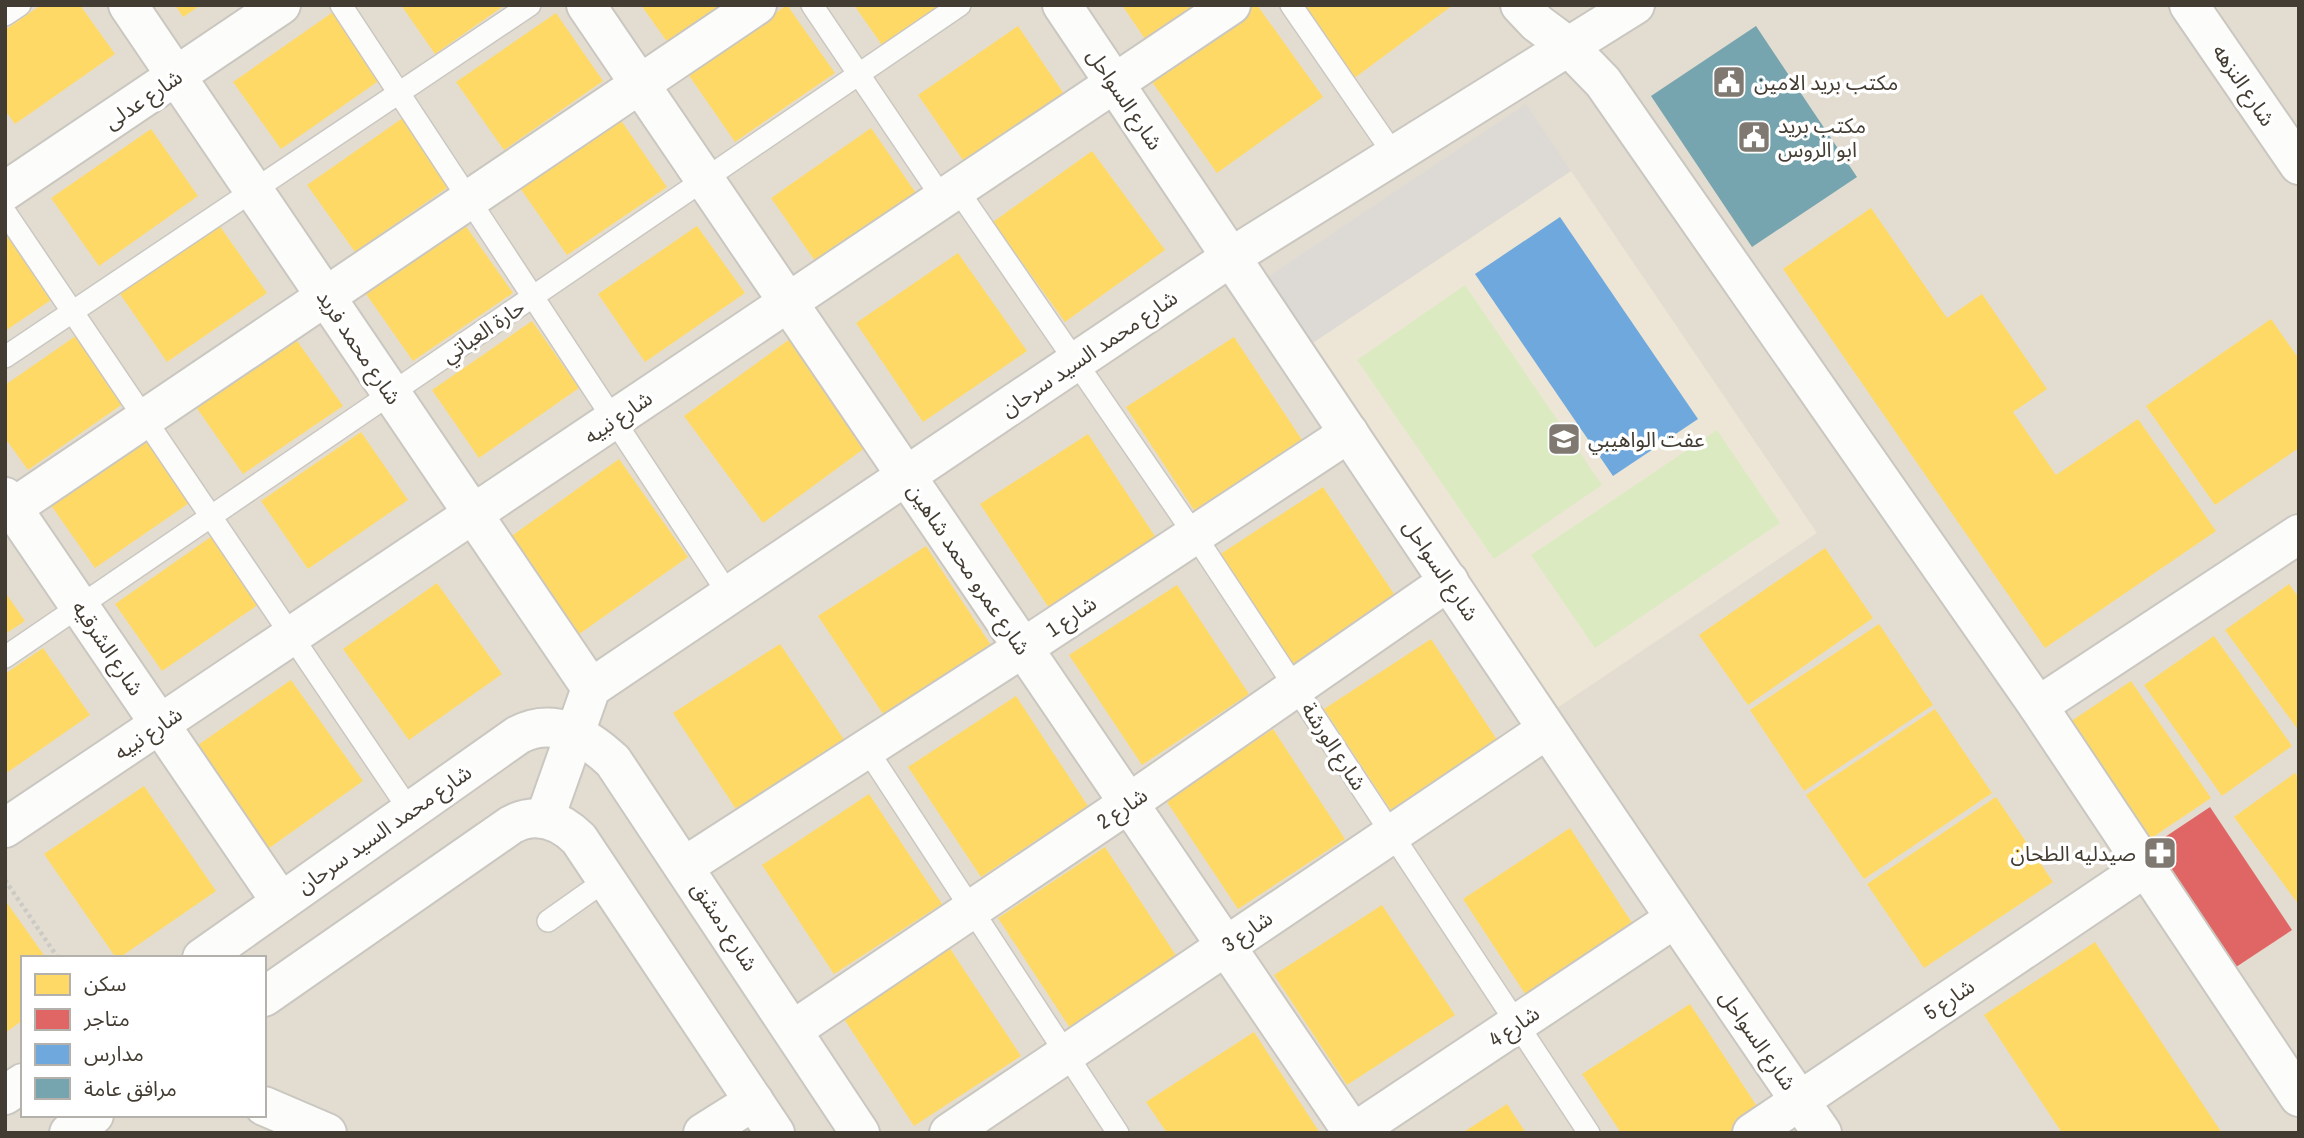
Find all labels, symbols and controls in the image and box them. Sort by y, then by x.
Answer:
street label: شارع النزهه [2205,38,2282,132]
street label: شارع السواحل [1080,43,1170,156]
street label: شارع عدلى [98,62,188,137]
public building icon: مكتب بريد الامين [1710,63,1748,101]
place label: مكتب بريد الامين [1754,68,1898,97]
place label: مكتب بريد ابو الروس [1778,111,1866,164]
public building icon: مكتب بريد ابو الروس [1735,118,1773,156]
street label: شارع محمد السيد سرحان [995,283,1184,424]
street label: شارع محمد فريد [309,284,408,411]
street label: حارة العباتي [435,292,532,371]
street label: شارع نبيه [578,384,658,451]
school or university icon: عفت الواهيبي [1545,420,1583,458]
place label: عفت الواهيبي [1588,425,1705,455]
street label: شارع عمرو محمد شاهين [900,477,1037,661]
street label: شارع السواحل [1396,514,1486,627]
street label: شارع 1 [1040,589,1103,644]
street label: شارع الشرقيه [65,595,151,702]
street label: شارع الورشة [1294,696,1373,796]
street label: شارع نبيه [108,700,188,767]
street label: شارع محمد السيد سرحان [291,758,478,901]
street label: شارع 2 [1091,781,1154,836]
pharmacy icon: صيدليه الطحان [2141,834,2179,872]
place label: صيدليه الطحان [2011,839,2136,868]
street label: شارع دمشق [684,876,765,977]
street label: شارع 3 [1216,904,1279,959]
legend [21,956,266,1117]
text: سكن [84,969,126,998]
street label: شارع 5 [1918,972,1981,1027]
street label: شارع السواحل [1712,984,1803,1097]
street label: شارع 4 [1483,999,1546,1054]
text: متاجر [83,1004,130,1033]
text: مدارس [84,1039,144,1068]
text: مرافق عامة [84,1074,177,1103]

